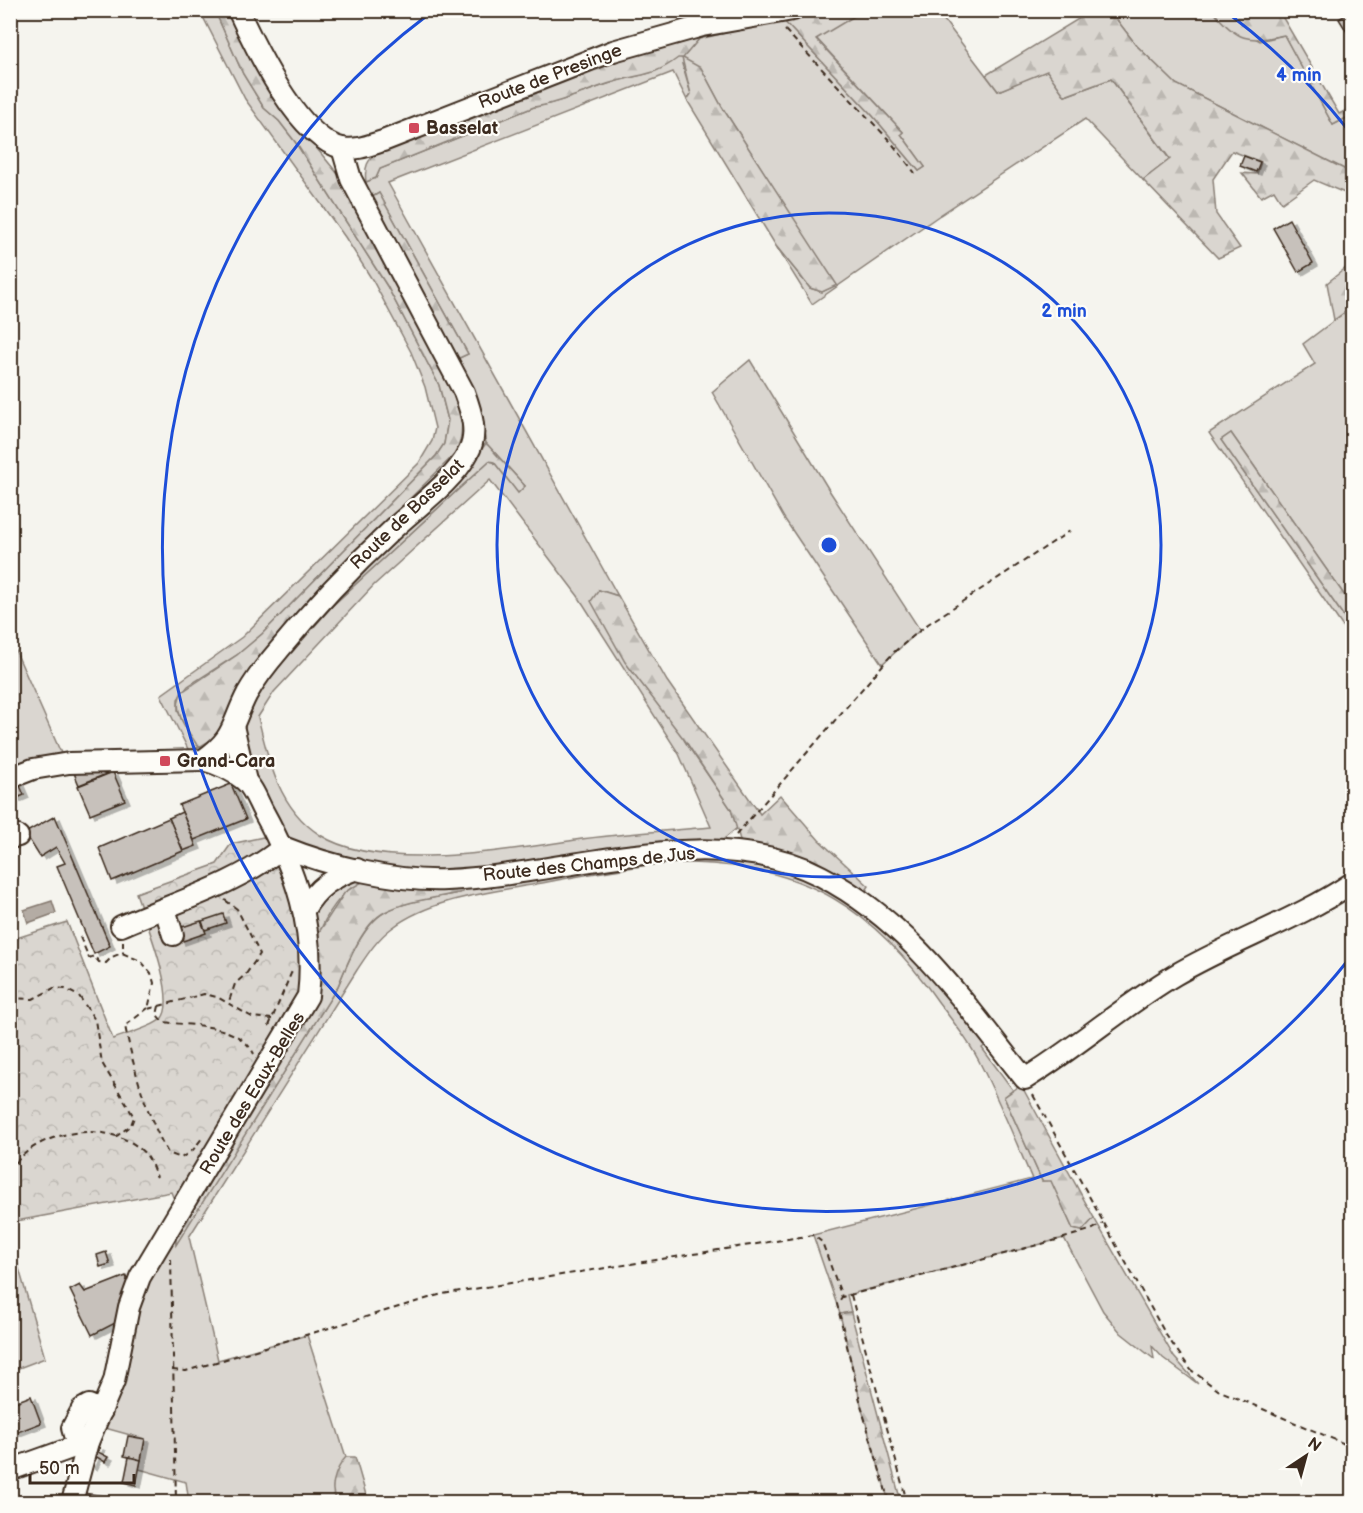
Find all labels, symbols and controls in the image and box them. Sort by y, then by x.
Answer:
street label: Route de Presinge [476,39,625,113]
text: 4 min [1276,65,1322,86]
place label: Basselat [426,118,498,139]
marker: Basselat [407,121,421,135]
text: 2 min [1041,301,1087,322]
street label: Route de Basselat [346,454,469,574]
centre of rings [819,535,839,555]
place label: Grand-Cara [177,751,275,772]
marker: Grand-Cara [158,754,172,768]
street label: Route des Champs de Jus [482,843,696,886]
street label: Route des Eaux-Belles [196,1008,309,1178]
north arrow [1276,1426,1336,1486]
text: N [1303,1434,1324,1456]
scale bar [30,1447,134,1485]
text: 50 m [39,1458,80,1479]

